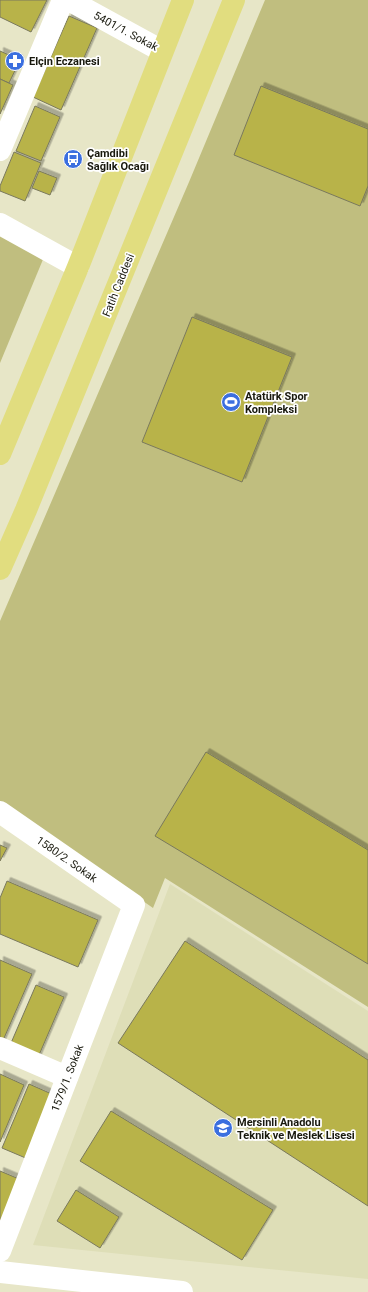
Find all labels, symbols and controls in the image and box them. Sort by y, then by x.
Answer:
street label: 5401/1. Sokak [91,9,161,54]
pharmacy icon: Elçin Eczanesi [4,50,26,72]
place label: Elçin Eczanesi [29,55,100,68]
place label: Çamdibi Sağlık Ocağı [87,147,149,173]
bus stop icon: Çamdibi Sağlık Ocağı [62,148,84,170]
street label: Fatih Caddesi [100,252,137,319]
place label: Atatürk Spor Kompleksi [245,390,308,416]
sports icon: Atatürk Spor Kompleksi [220,391,242,413]
street label: 1580/2. Sokak [34,834,100,885]
street label: 1579/1. Sokak [49,1042,86,1114]
place label: Mersinli Anadolu Teknik ve Meslek Lisesi [237,1116,355,1142]
school or university icon: Mersinli Anadolu Teknik ve Meslek Lisesi [212,1117,234,1139]

